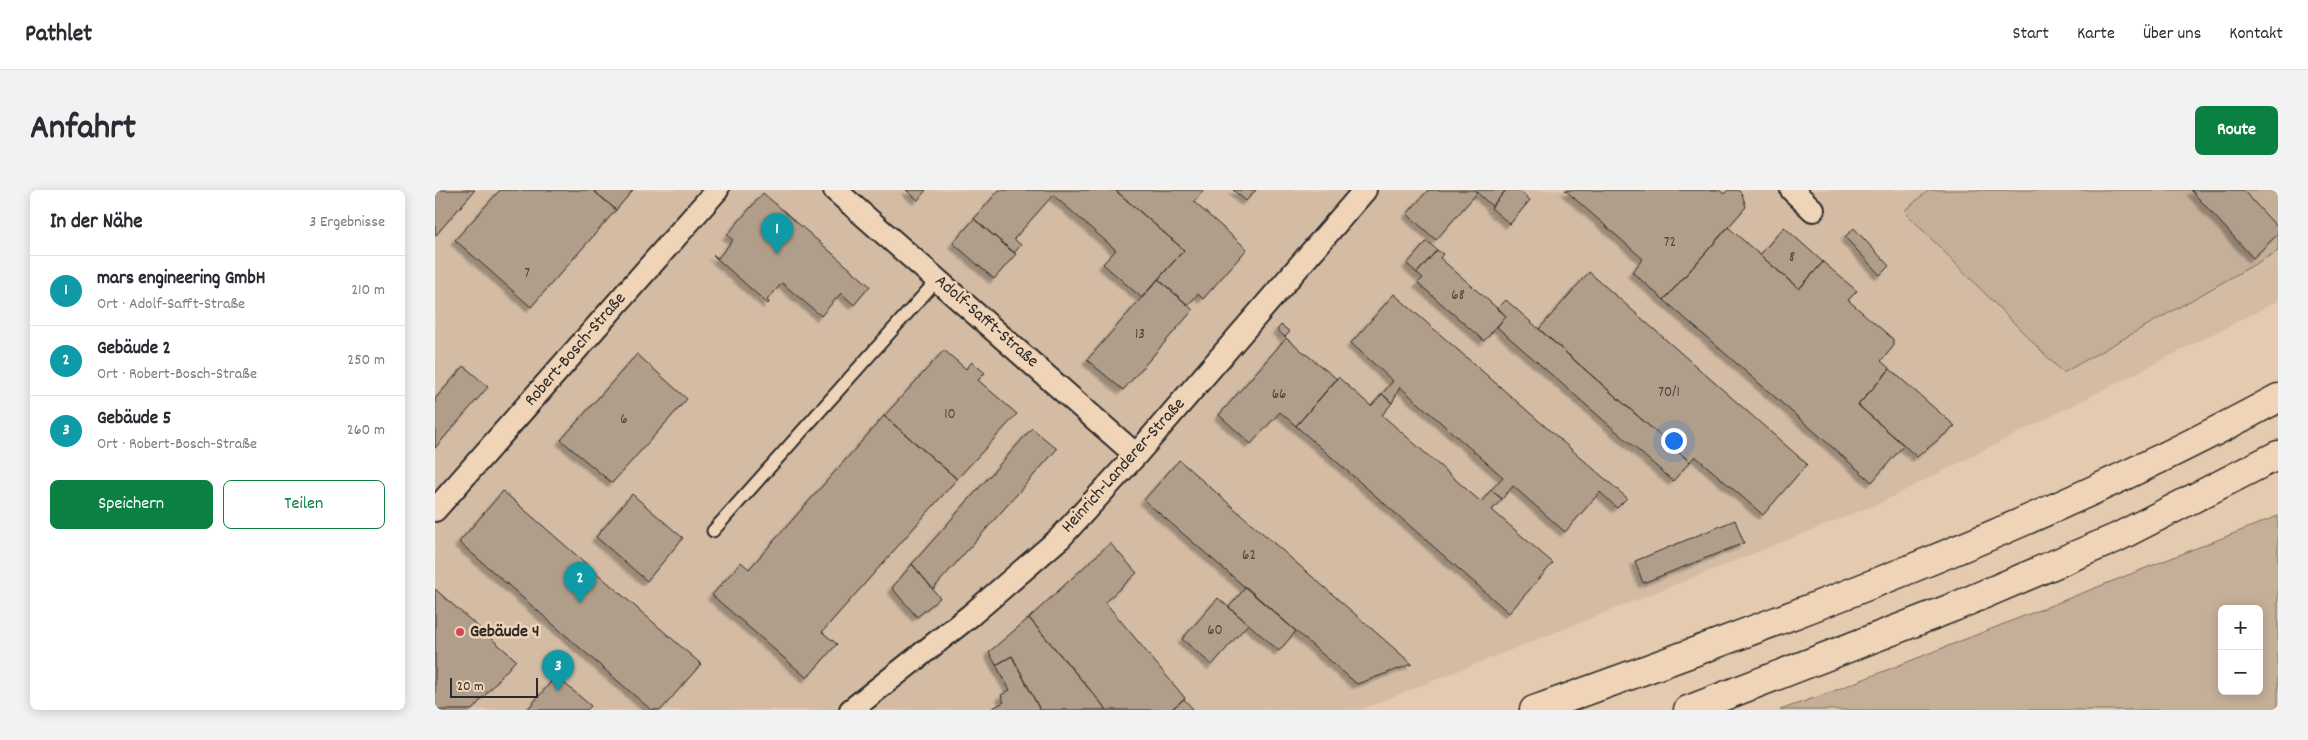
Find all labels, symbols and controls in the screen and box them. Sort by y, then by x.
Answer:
text: Pathlet [25,18,92,52]
text: Start [2013,22,2049,47]
text: Karte [2077,22,2115,47]
text: Über uns [2143,22,2201,47]
text: Kontakt [2229,22,2283,47]
text: Anfahrt [30,105,136,155]
button: Route [2195,106,2278,155]
text: In der Nähe [50,208,142,238]
text: 3 Ergebnisse [309,211,385,234]
pin: 1 [761,213,793,254]
house number: 72 [1664,232,1676,254]
house number: 8 [1789,247,1795,269]
house number: 7 [524,263,530,285]
text: mars engineering GmbH [97,266,265,293]
street label: Adolf-Safft-Straße [929,270,1044,374]
text: 1 [64,279,68,302]
text: 210 m [351,279,385,302]
house number: 68 [1451,285,1465,307]
street label: Robert-Bosch-Straße [519,287,633,413]
text: Ort · Adolf-Safft-Straße [97,293,245,316]
house number: 13 [1135,324,1145,346]
text: Gebäude 2 [97,336,171,363]
text: 2 [63,349,70,372]
text: 250 m [347,349,385,372]
text: Ort · Robert-Bosch-Straße [97,363,257,386]
house number: 70/1 [1658,382,1680,404]
house number: 66 [1272,384,1286,406]
street label: Heinrich-Landerer-Straße [1056,393,1192,539]
house number: 10 [944,404,956,426]
text: Gebäude 5 [97,406,171,433]
house number: 6 [620,409,628,431]
text: 3 [62,419,70,442]
text: 260 m [347,419,385,442]
your location [1661,428,1687,454]
text: Ort · Robert-Bosch-Straße [97,433,257,456]
button: Speichern [50,480,213,529]
button: Teilen [223,480,385,529]
house number: 62 [1242,545,1256,567]
pin: 2 [564,562,596,603]
map controls [2218,605,2263,695]
button: + [2218,605,2263,650]
place label: Gebäude 4 [470,620,540,645]
house number: 60 [1207,620,1223,642]
marker: Gebäude 4 [454,626,466,638]
pin: 3 [542,650,574,691]
button: − [2218,650,2263,695]
scale bar [450,675,537,698]
text: 20 m [457,677,484,697]

